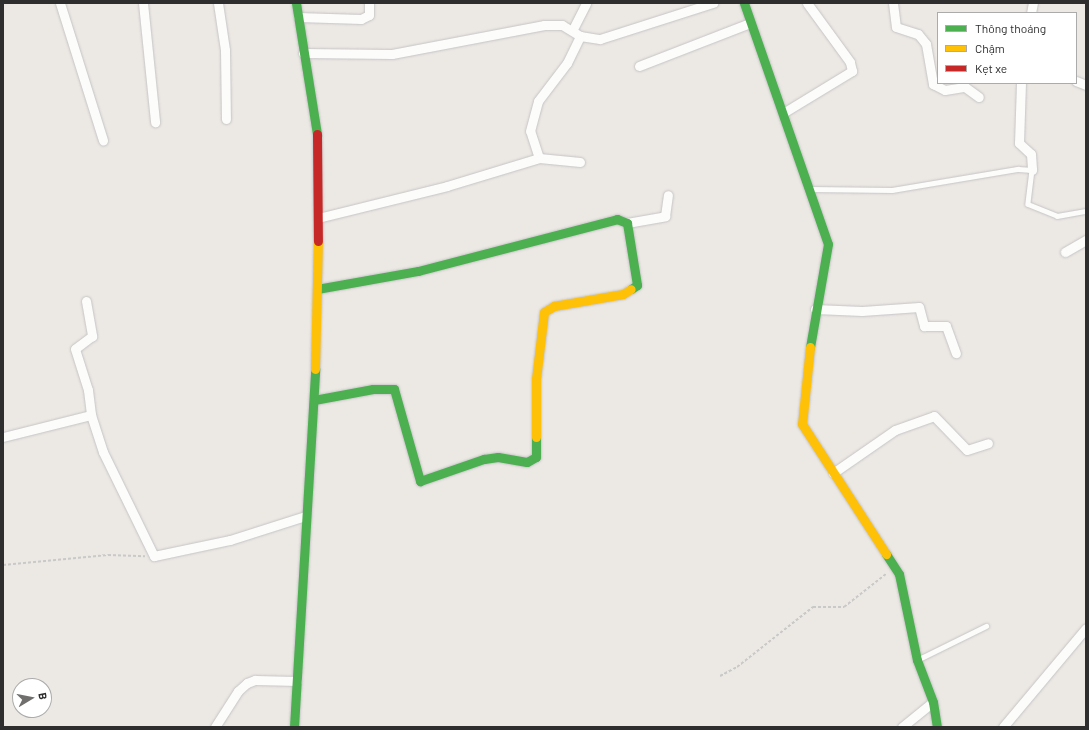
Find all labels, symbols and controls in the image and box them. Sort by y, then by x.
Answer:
legend [937,12,1077,84]
text: Thông thoáng [975,21,1046,35]
text: Chậm [975,41,1005,55]
text: Kẹt xe [975,61,1007,75]
north arrow [12,678,52,718]
text: B [36,692,50,700]

